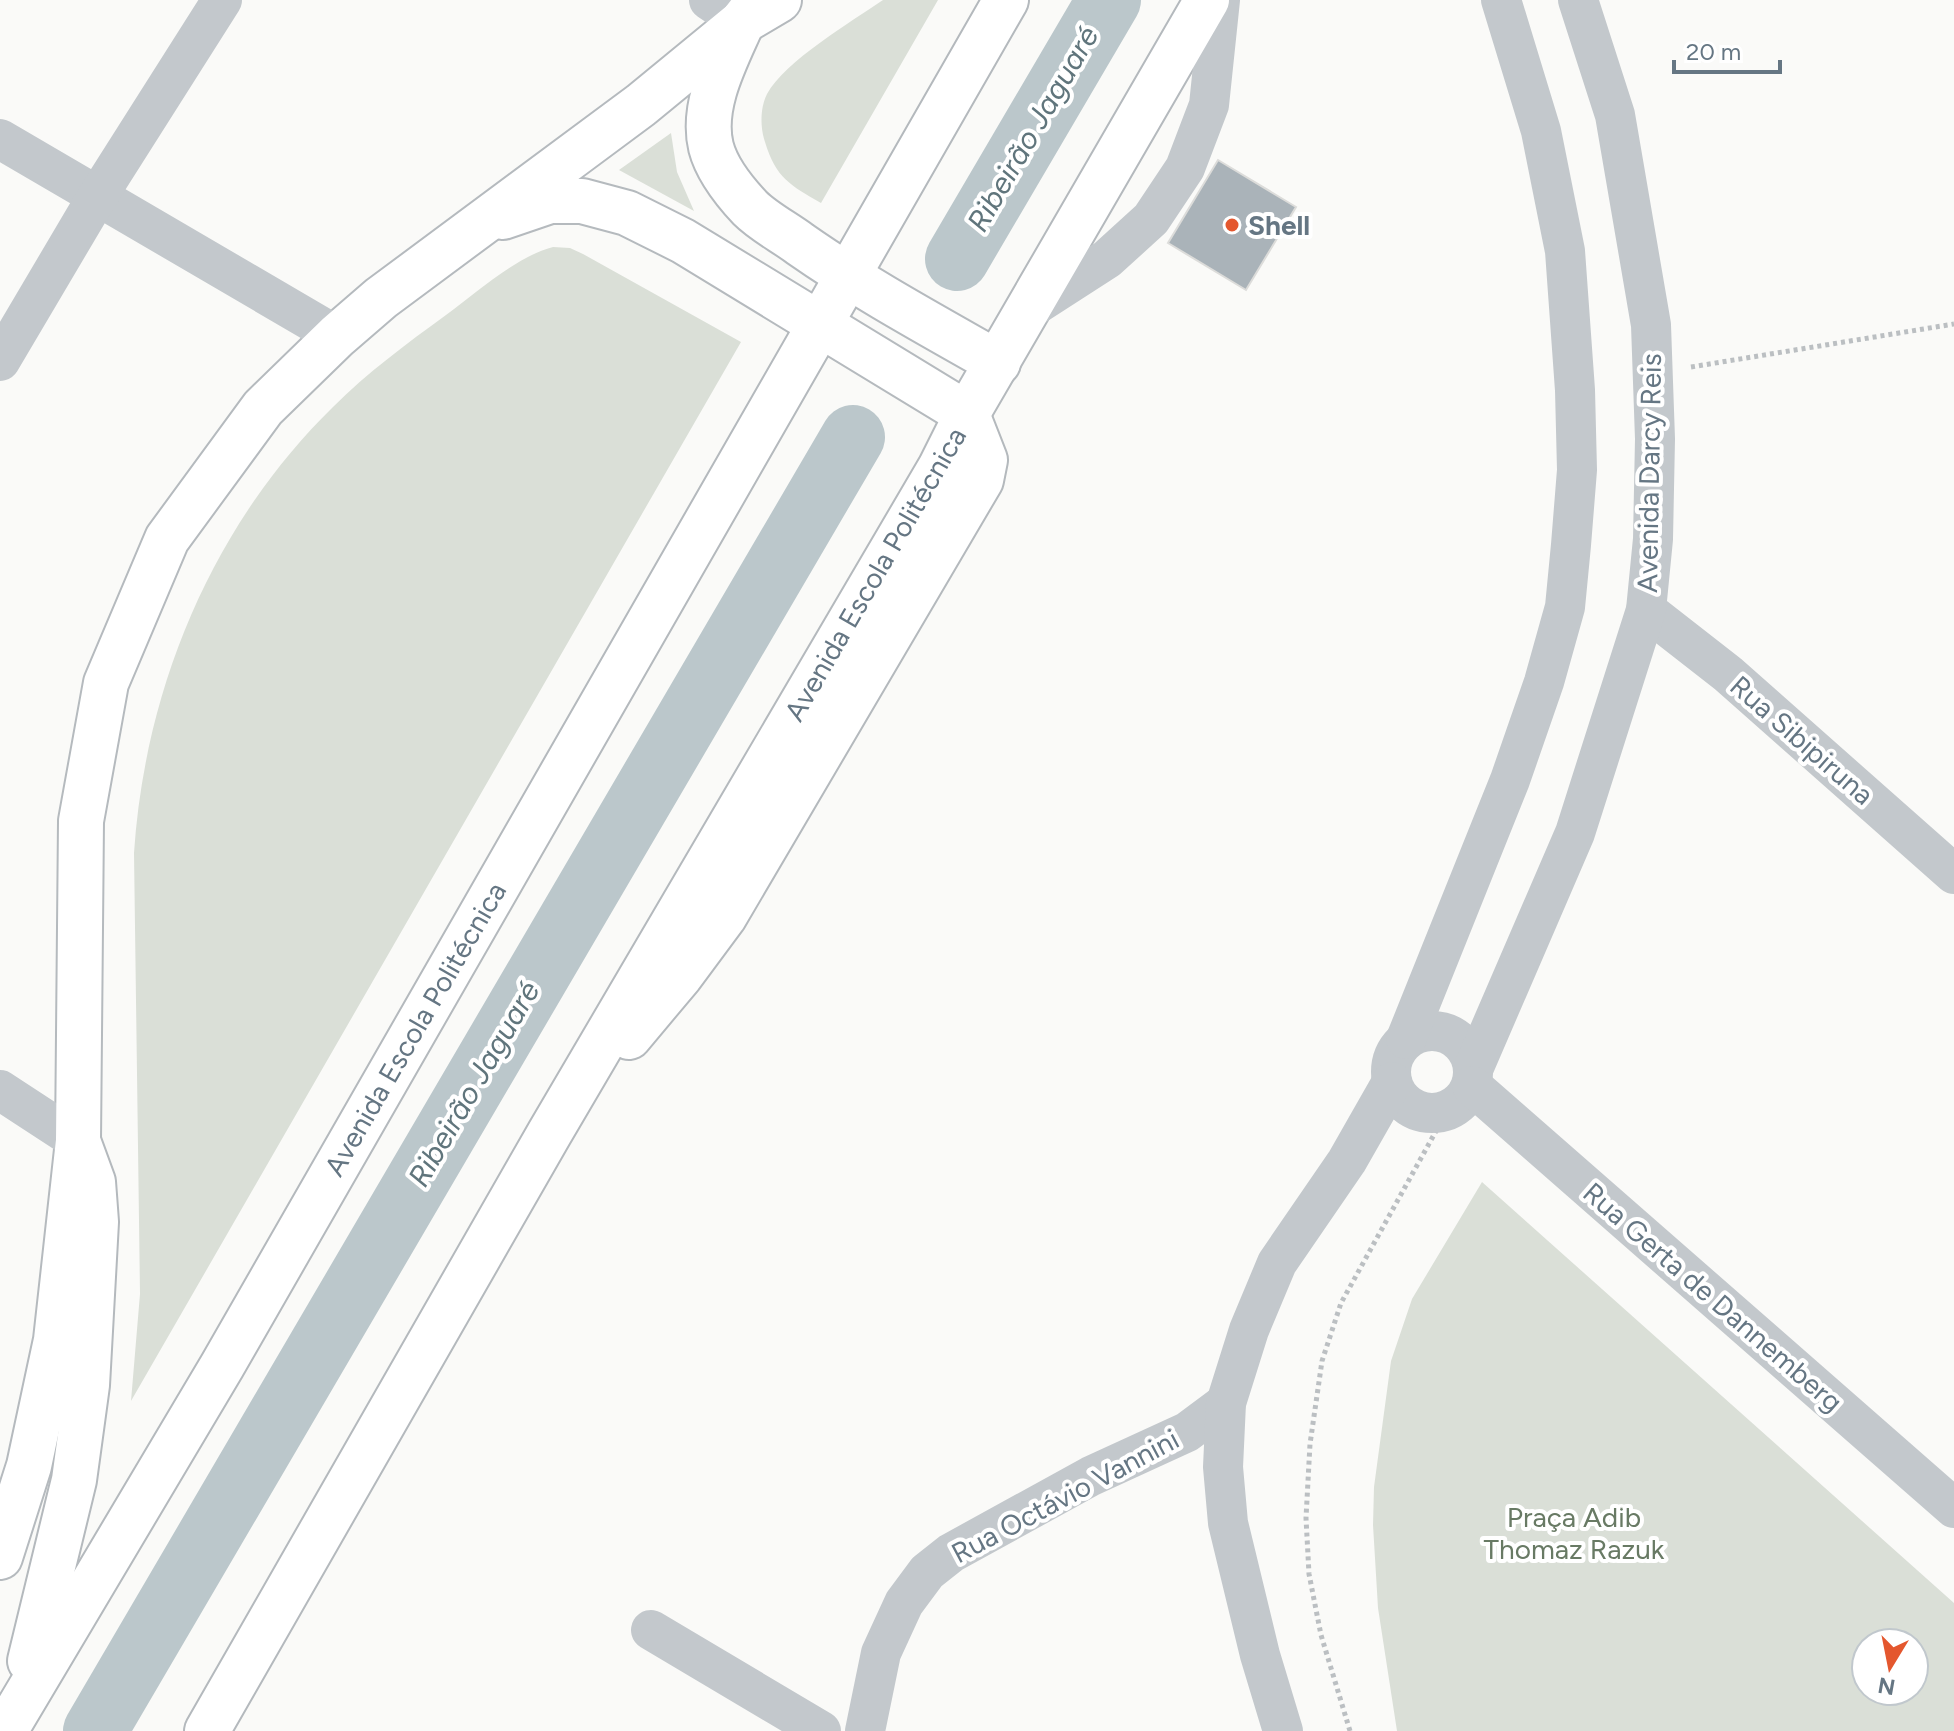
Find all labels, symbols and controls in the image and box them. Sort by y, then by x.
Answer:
water label: Ribeirão Jaguaré [959,19,1106,238]
scale bar [1674,24,1780,74]
text: 20 m [1686,37,1741,66]
place label: Shell [1248,208,1310,242]
marker: Shell [1223,216,1241,234]
street label: Avenida Darcy Reis [1630,353,1668,593]
street label: Avenida Escola Politécnica [777,421,973,727]
street label: Rua Sibipiruna [1723,668,1881,812]
street label: Avenida Escola Politécnica [317,876,513,1182]
water label: Ribeirão Jaguaré [400,974,547,1193]
street label: Rua Gerta de Dannemberg [1576,1175,1850,1419]
street label: Rua Octávio Vannini [946,1422,1184,1570]
park label: Praça Adib Thomaz Razuk [1484,1500,1665,1566]
north arrow [1850,1627,1930,1707]
text: N [1876,1671,1897,1701]

